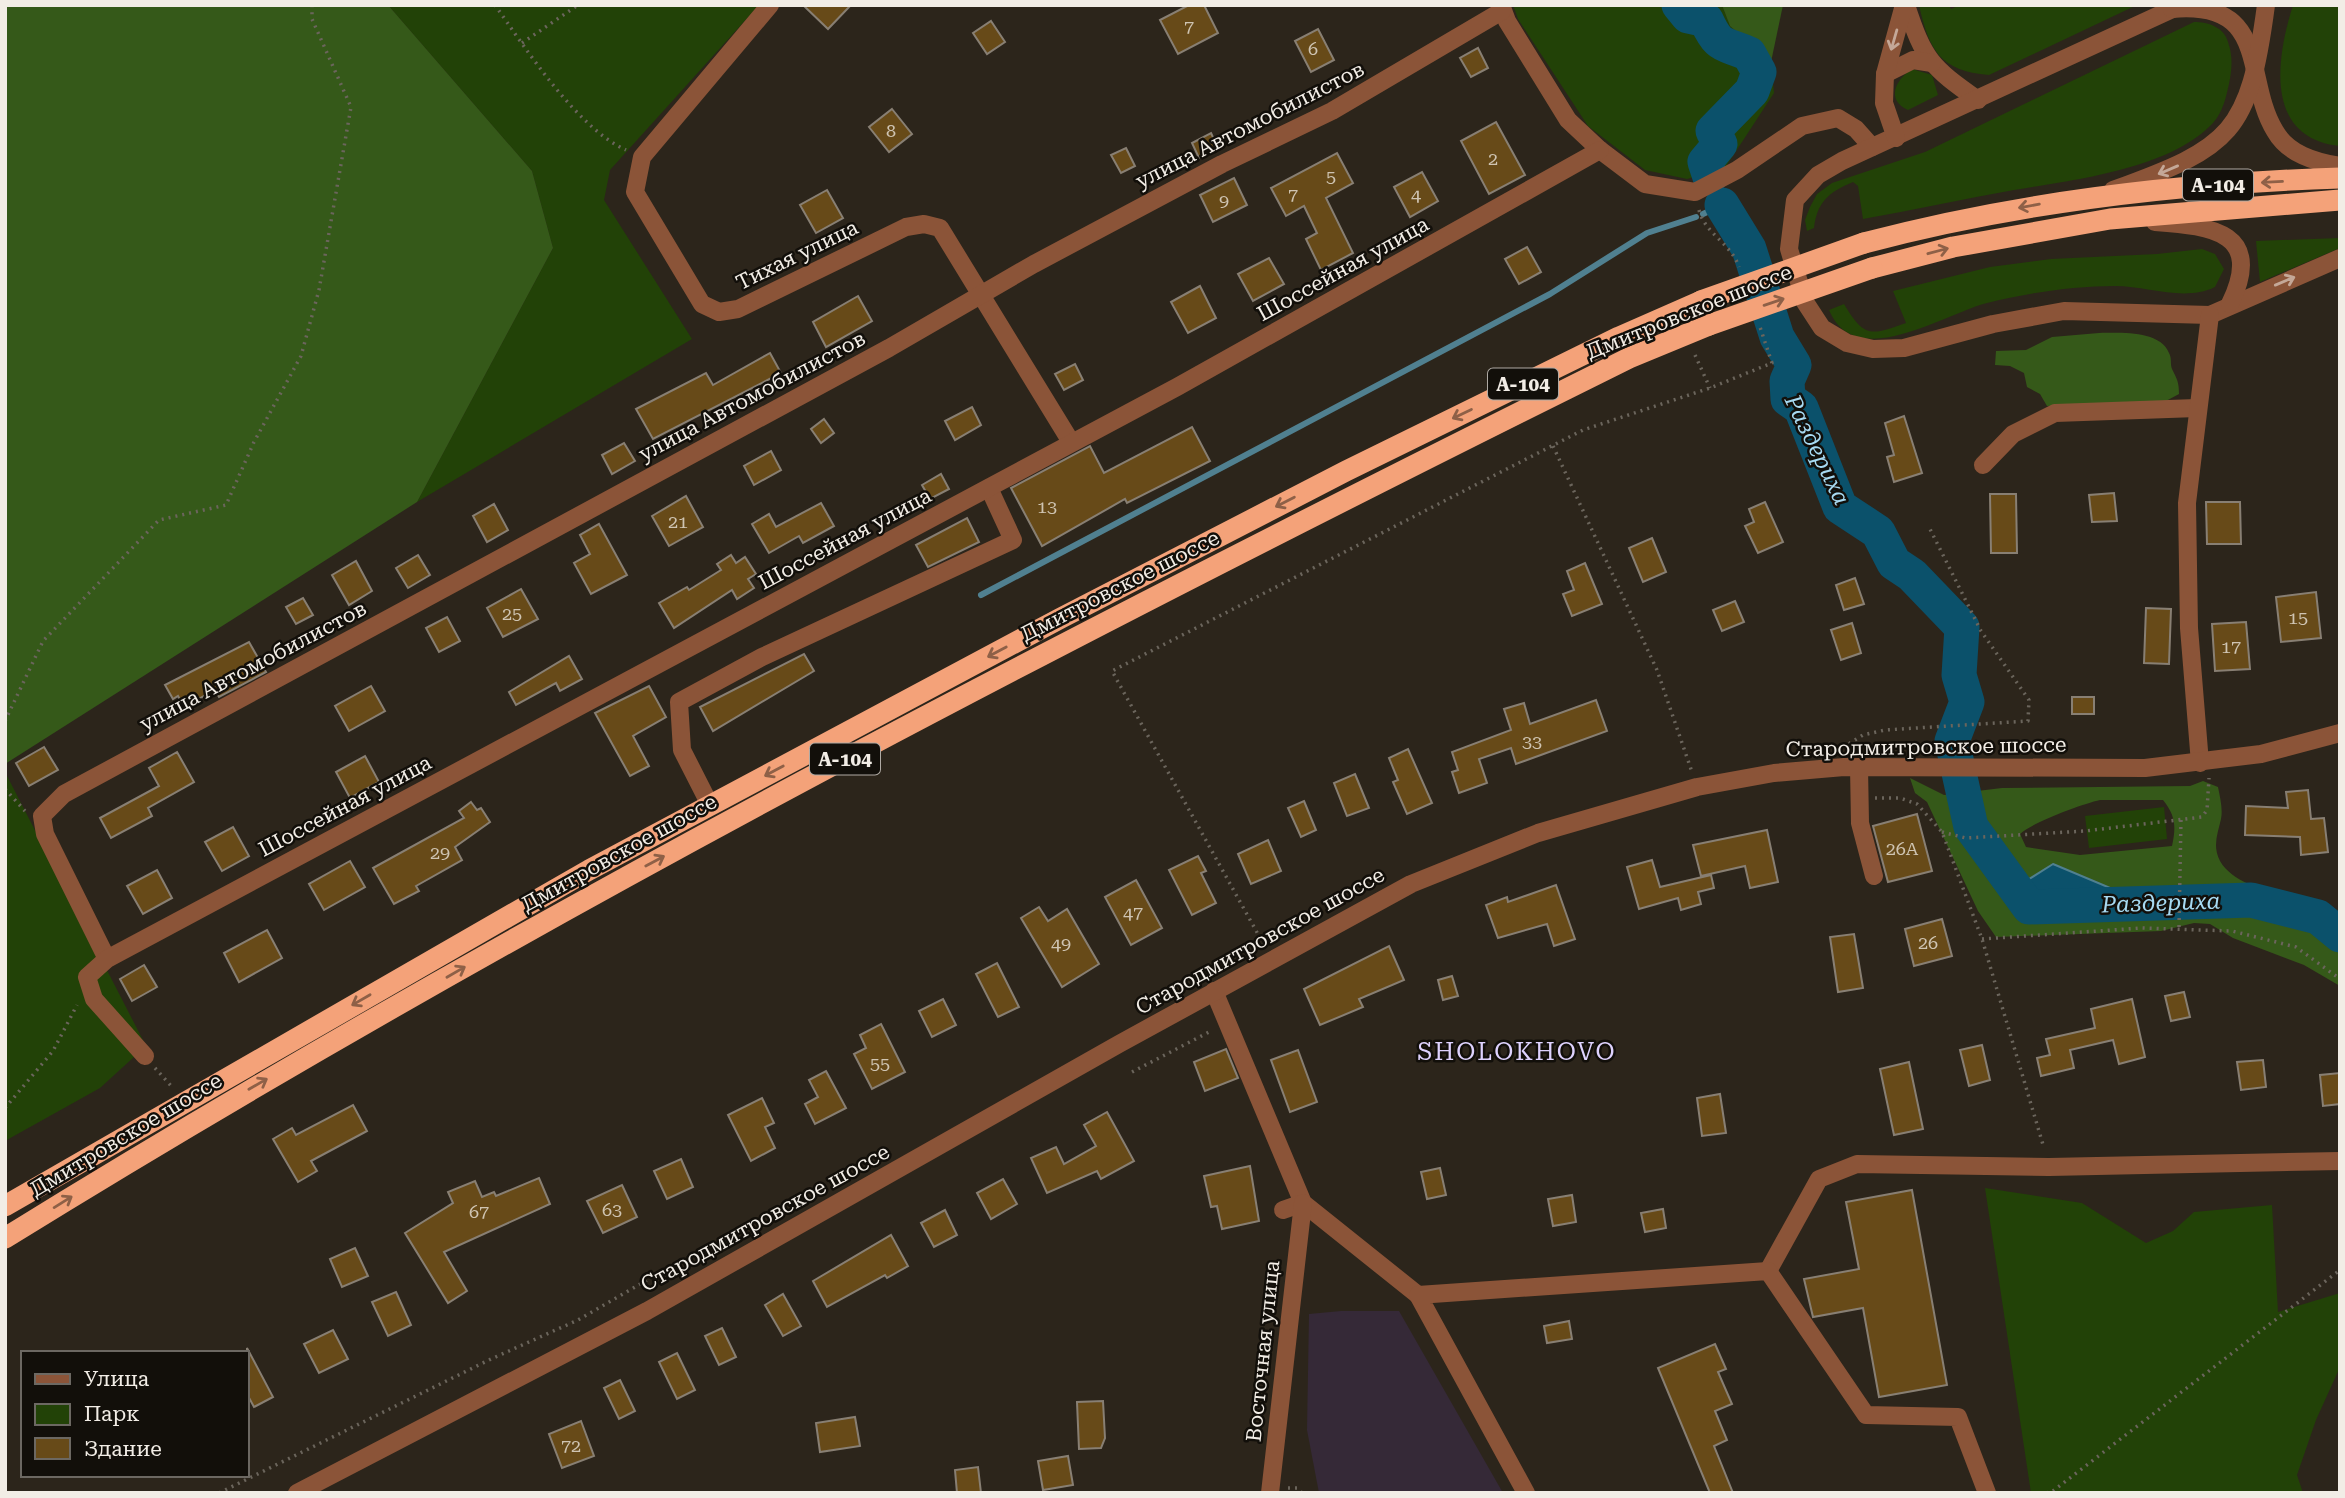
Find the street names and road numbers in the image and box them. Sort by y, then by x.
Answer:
street label: улица Автомобилистов [1132,57,1368,193]
road number: А-104 [2183,169,2253,200]
street label: Шоссейная улица [1253,212,1433,326]
street label: Тихая улица [732,215,862,295]
street label: Дмитровское шоссе [1583,260,1795,364]
street label: улица Автомобилистов [635,326,869,466]
road number: А-104 [1488,368,1558,400]
street label: Шоссейная улица [755,483,936,595]
street label: Дмитровское шоссе [1017,525,1223,647]
street label: улица Автомобилистов [136,596,370,736]
street label: Стародмитровское шоссе [1785,733,2067,761]
road number: А-104 [810,744,880,774]
street label: Шоссейная улица [255,750,436,862]
street label: Дмитровское шоссе [517,789,721,917]
street label: Стародмитровское шоссе [1131,862,1389,1020]
street label: Дмитровское шоссе [26,1068,226,1202]
street label: Стародмитровское шоссе [636,1139,894,1297]
street label: Восточная улица [1242,1258,1285,1443]

